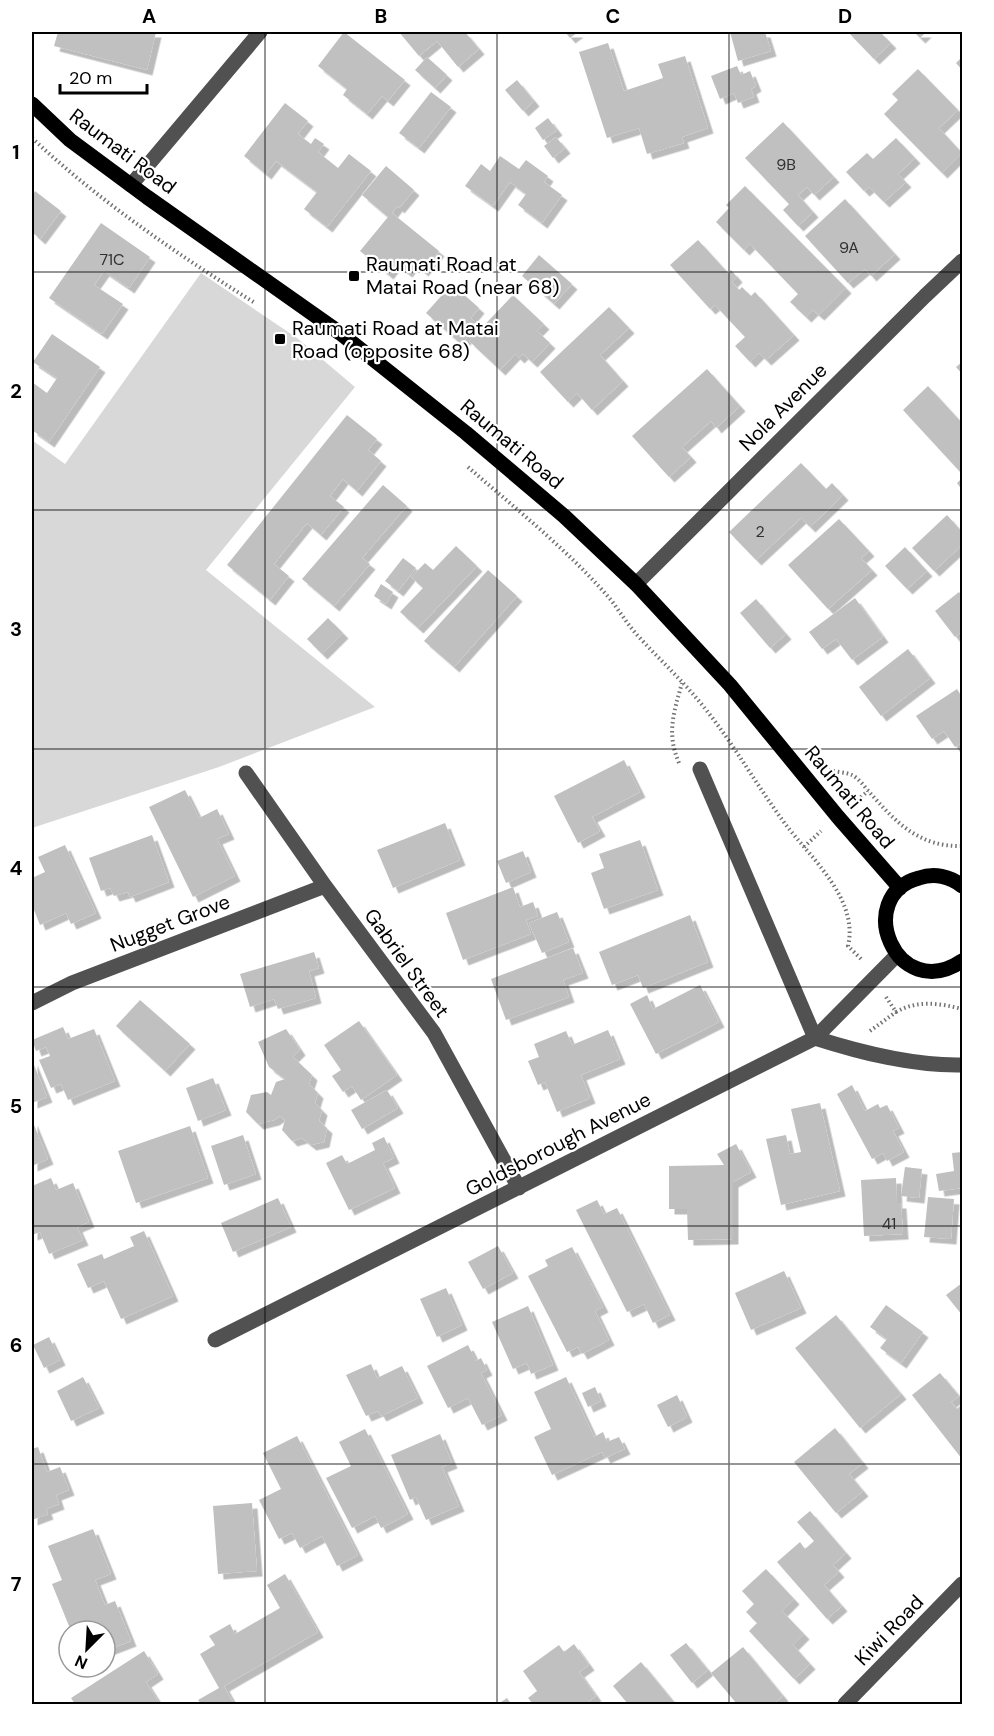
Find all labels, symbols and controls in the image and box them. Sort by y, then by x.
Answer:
text: A [142,3,156,29]
text: B [375,3,387,29]
text: C [606,3,620,29]
text: D [838,3,852,29]
scale bar [60,57,147,95]
text: 20 m [69,66,112,90]
street label: Raumati Road [65,102,181,200]
text: 1 [12,139,20,165]
house number: 9B [776,154,796,175]
house number: 9A [839,237,859,258]
house number: 71C [99,249,125,270]
place label: Raumati Road at Matai Road (near 68) [366,251,559,300]
marker: Raumati Road at Matai Road (near 68) [347,269,361,283]
place label: Raumati Road at Matai Road (opposite 68) [292,315,499,364]
marker: Raumati Road at Matai Road (opposite 68) [273,332,287,346]
street label: Nola Avenue [733,357,833,457]
text: 2 [10,378,22,404]
street label: Raumati Road [455,393,569,495]
house number: 2 [755,521,765,542]
text: 3 [10,616,22,642]
street label: Raumati Road [799,740,901,854]
text: 4 [10,855,23,881]
street label: Nugget Grove [106,888,234,958]
street label: Gabriel Street [359,903,455,1023]
street label: Goldsborough Avenue [461,1086,655,1202]
text: 5 [10,1093,22,1119]
house number: 41 [882,1213,896,1234]
text: 6 [10,1332,22,1358]
text: 7 [11,1571,22,1597]
street label: Kiwi Road [849,1589,929,1671]
north arrow [57,1619,117,1679]
text: N [72,1650,91,1674]

